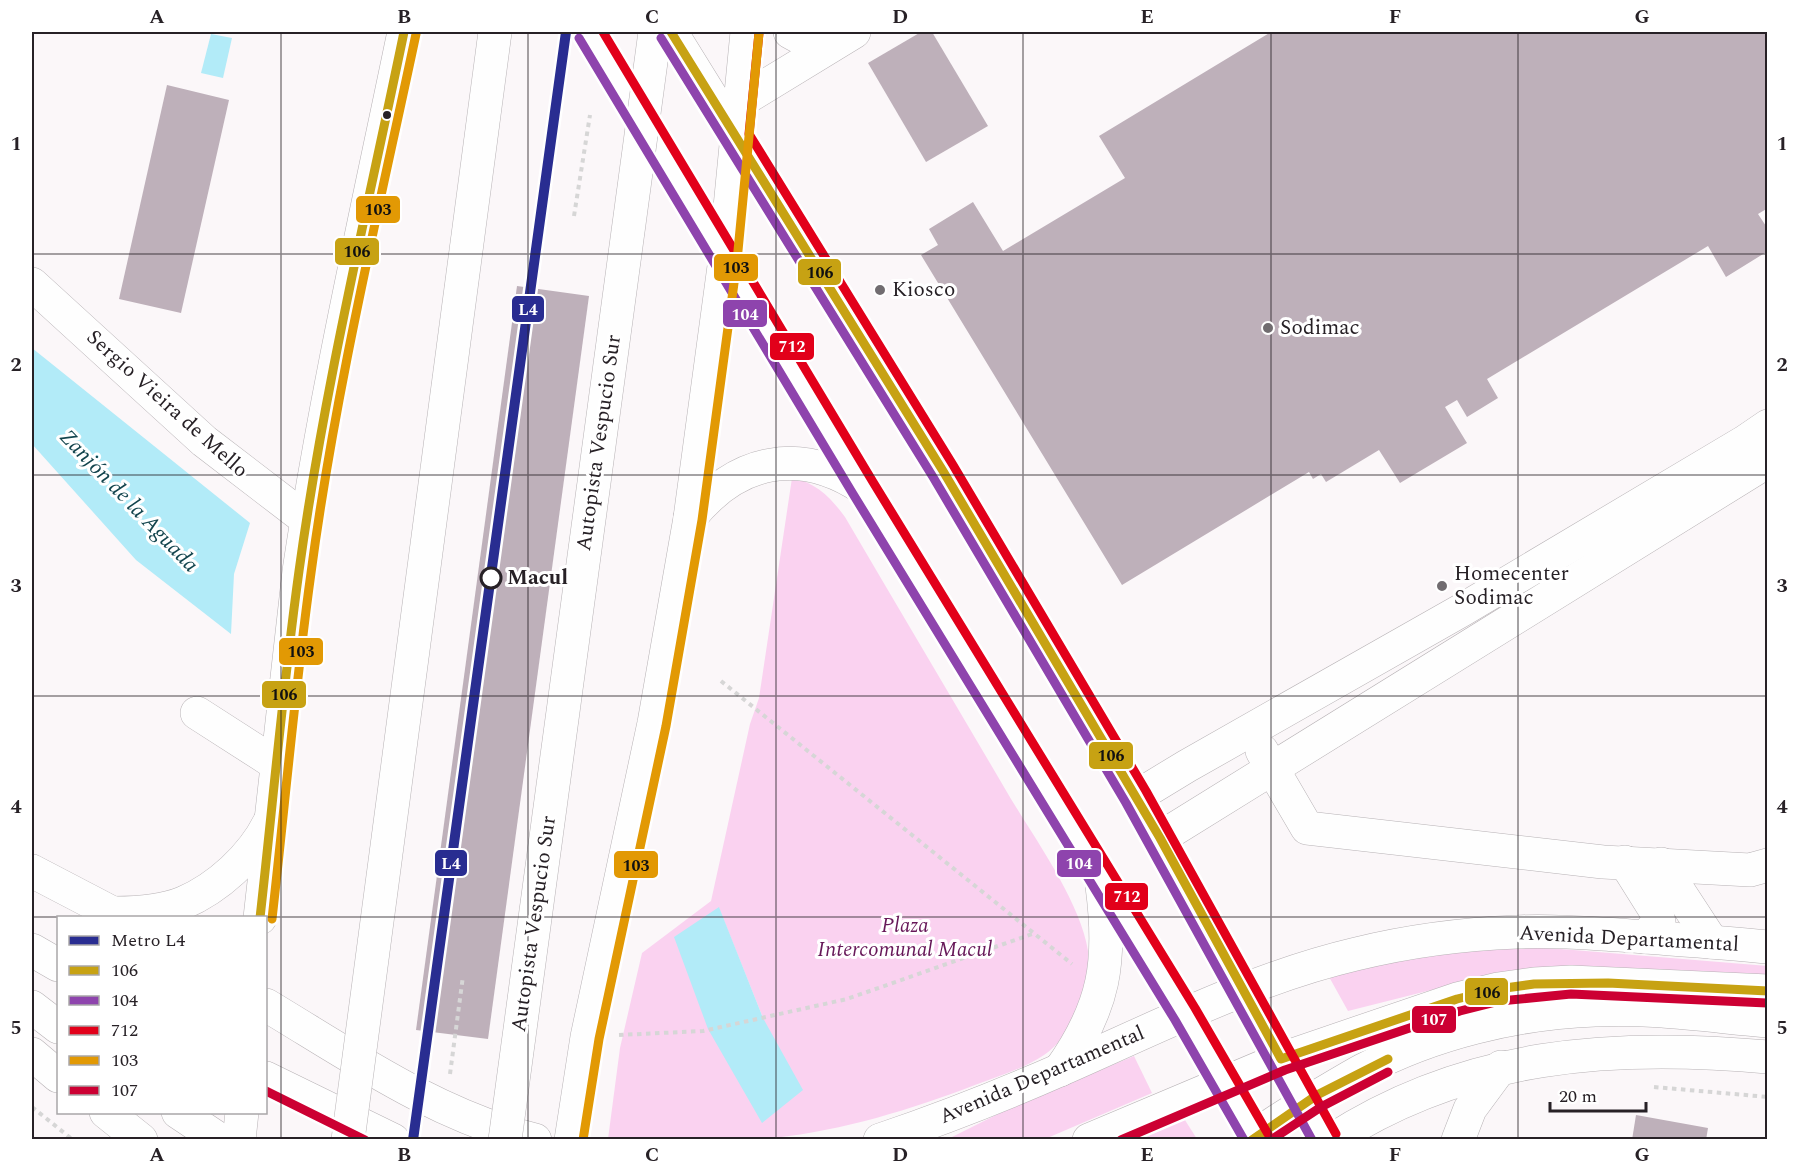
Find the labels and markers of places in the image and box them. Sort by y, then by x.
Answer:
unlabelled marker [381,109,393,121]
place label: Kiosco [892,274,955,306]
marker: Kiosco [873,283,887,297]
place label: Sodimac [1280,312,1360,344]
marker: Sodimac [1261,321,1275,335]
place label: Homecenter Sodimac [1454,558,1569,614]
place label: Macul [507,562,568,594]
marker: Macul [480,567,502,589]
marker: Homecenter Sodimac [1435,579,1449,593]

